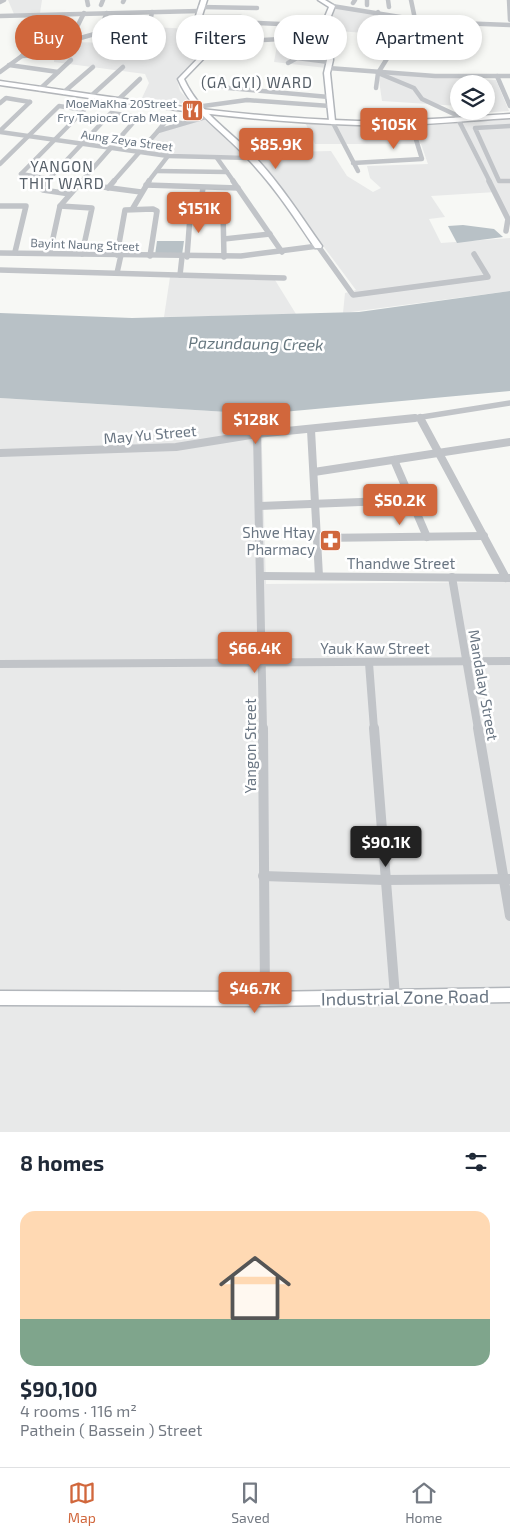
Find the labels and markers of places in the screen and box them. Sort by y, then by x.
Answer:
place label: MoeMaKha 20Street Fry Tapioca Crab Meat [57,96,177,124]
restaurant icon: MoeMaKha 20Street Fry Tapioca Crab Meat [181,98,205,122]
pin: $105K [359,108,429,150]
pin: $85.9K [235,128,317,170]
pin: $151K [164,192,234,234]
pin: $128K [221,402,291,445]
pin: $50.2K [359,484,441,526]
place label: Shwe Htay Pharmacy [242,523,315,558]
pharmacy icon: Shwe Htay Pharmacy [319,529,343,553]
pin: $66.4K [214,632,296,674]
pin: $90.1K [345,826,427,868]
pin: $46.7K [214,972,296,1014]

